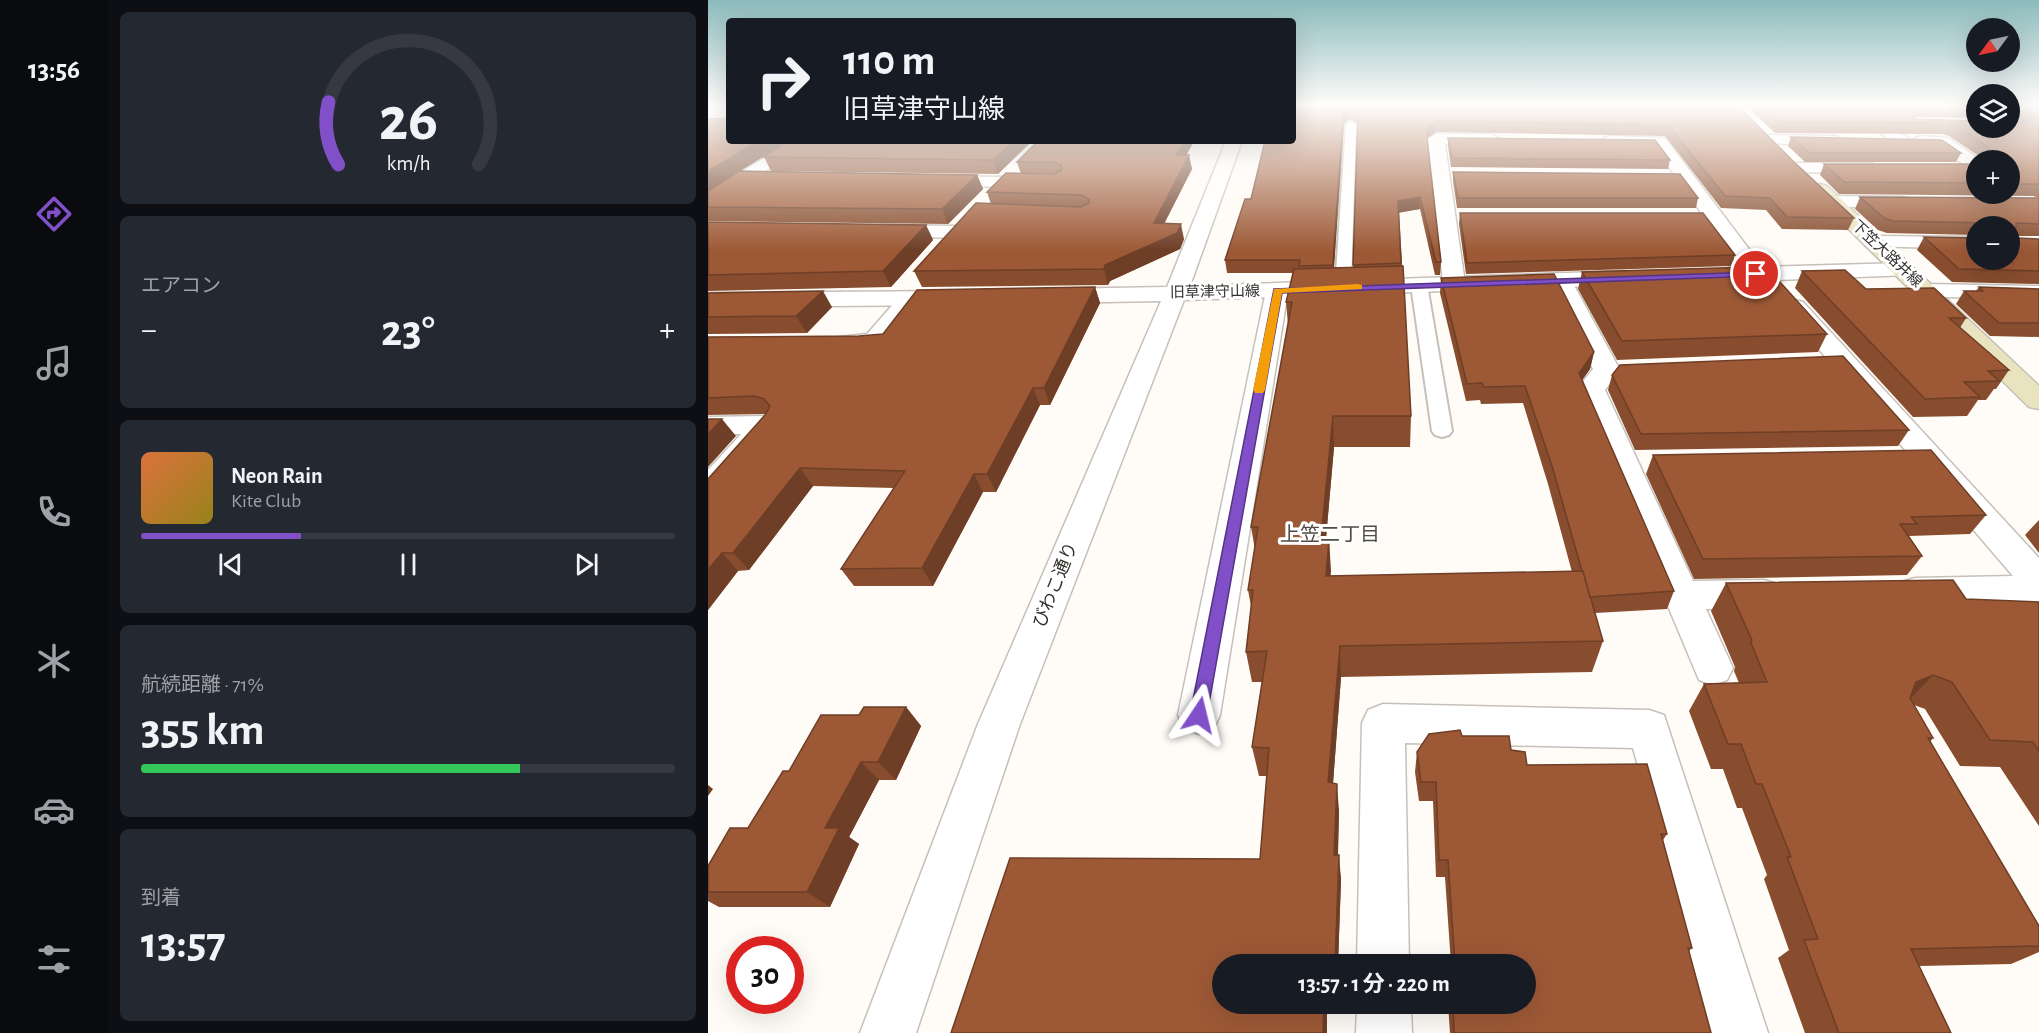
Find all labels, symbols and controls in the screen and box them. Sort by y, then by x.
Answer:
north arrow [1966,18,2020,72]
map controls [1966,18,2020,270]
text: 110 m [843,40,935,82]
icon: right [744,42,822,120]
text: 13:56 [28,56,80,83]
button: layers [1966,84,2020,138]
text: 26 [378,89,438,151]
text: 旧草津守山線 [843,96,1005,123]
button: + [1966,150,2020,204]
text: km/h [386,153,430,174]
icon: directions [33,193,75,235]
street label: 下笠大路井線 [1849,216,1926,290]
button: − [1966,216,2020,270]
pin [1730,248,1781,299]
icon: arrive [1739,257,1772,290]
text: エアコン [141,276,221,296]
street label: 旧草津守山線 [1170,283,1260,300]
text: 23° [381,309,435,354]
text: − [141,314,157,347]
text: + [659,314,675,347]
icon: music [33,342,75,384]
text: Neon Rain [231,465,323,487]
icon: phone [33,491,75,533]
text: Kite Club [231,491,301,511]
district label: 上笠二丁目 [1280,524,1380,545]
street label: びわこ通り [1030,540,1081,630]
icon: previous [214,548,247,581]
icon: pause [392,548,425,581]
icon: next [570,548,603,581]
icon: climate [33,640,75,682]
text: 航続距離 · 71% [141,675,264,695]
position arrow [1167,683,1231,747]
text: 355 km [141,708,265,753]
icon: car [33,789,75,831]
text: 到着 [141,888,181,908]
text: 13:57 [141,921,226,966]
speed limit sign: 30 [726,936,804,1014]
icon: filters [33,938,75,980]
text: 13:57 · 1 分 · 220 m [1298,973,1450,995]

